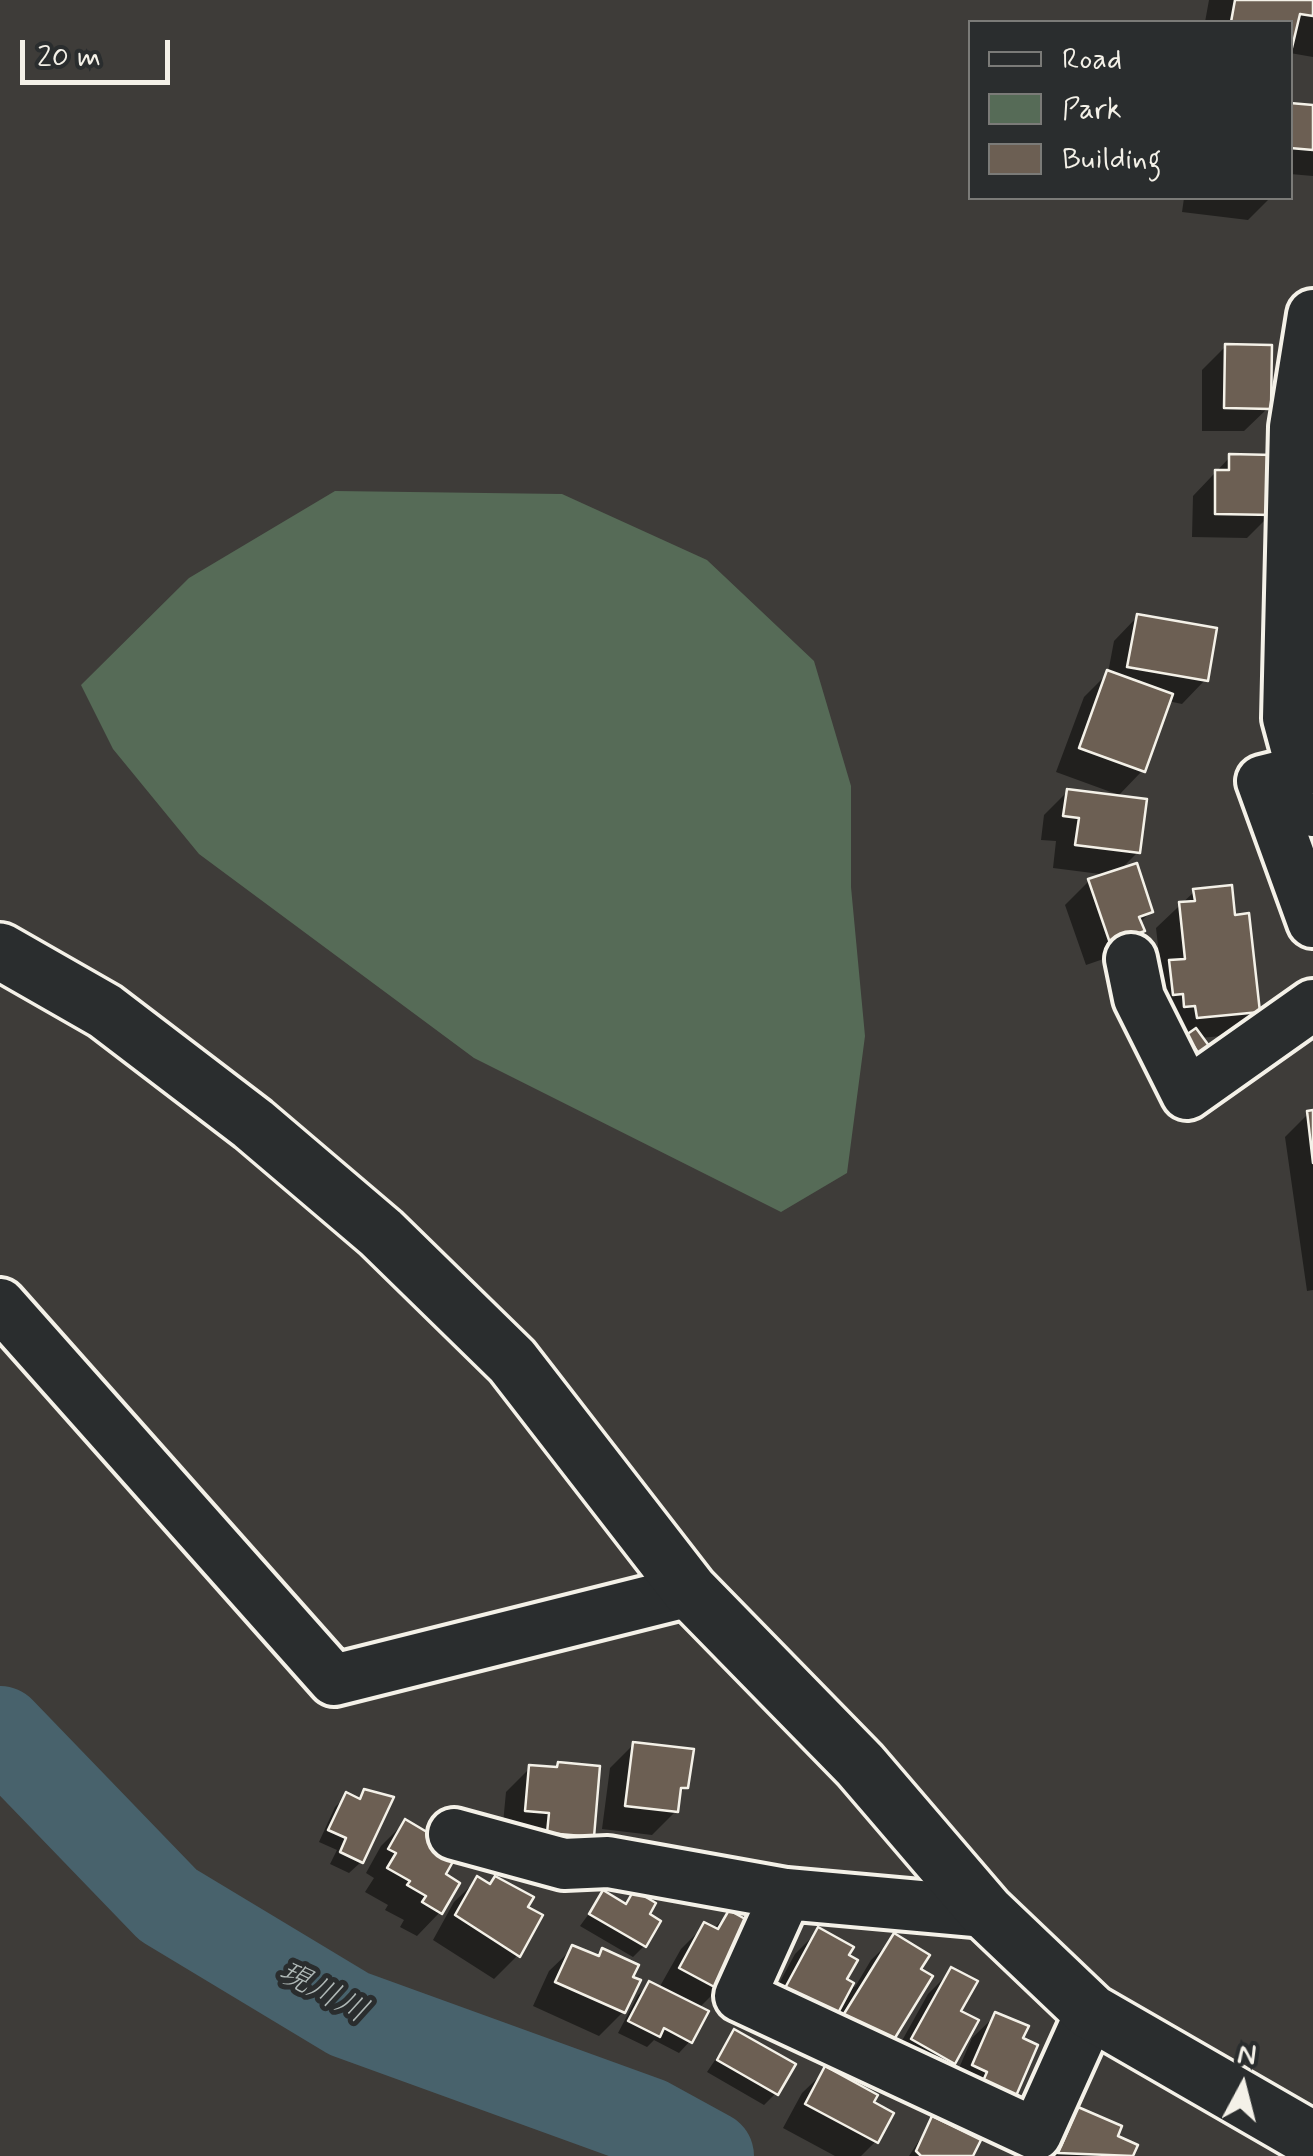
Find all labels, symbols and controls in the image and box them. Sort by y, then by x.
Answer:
scale bar [25,20,175,82]
legend [968,20,1293,200]
text: 20 m [37,38,101,77]
text: Road [1062,40,1122,79]
text: Park [1062,90,1122,129]
text: Building [1062,140,1161,179]
water label: 現川川 [271,1955,373,2033]
north arrow [1193,2036,1293,2136]
text: N [1235,2036,1258,2075]

